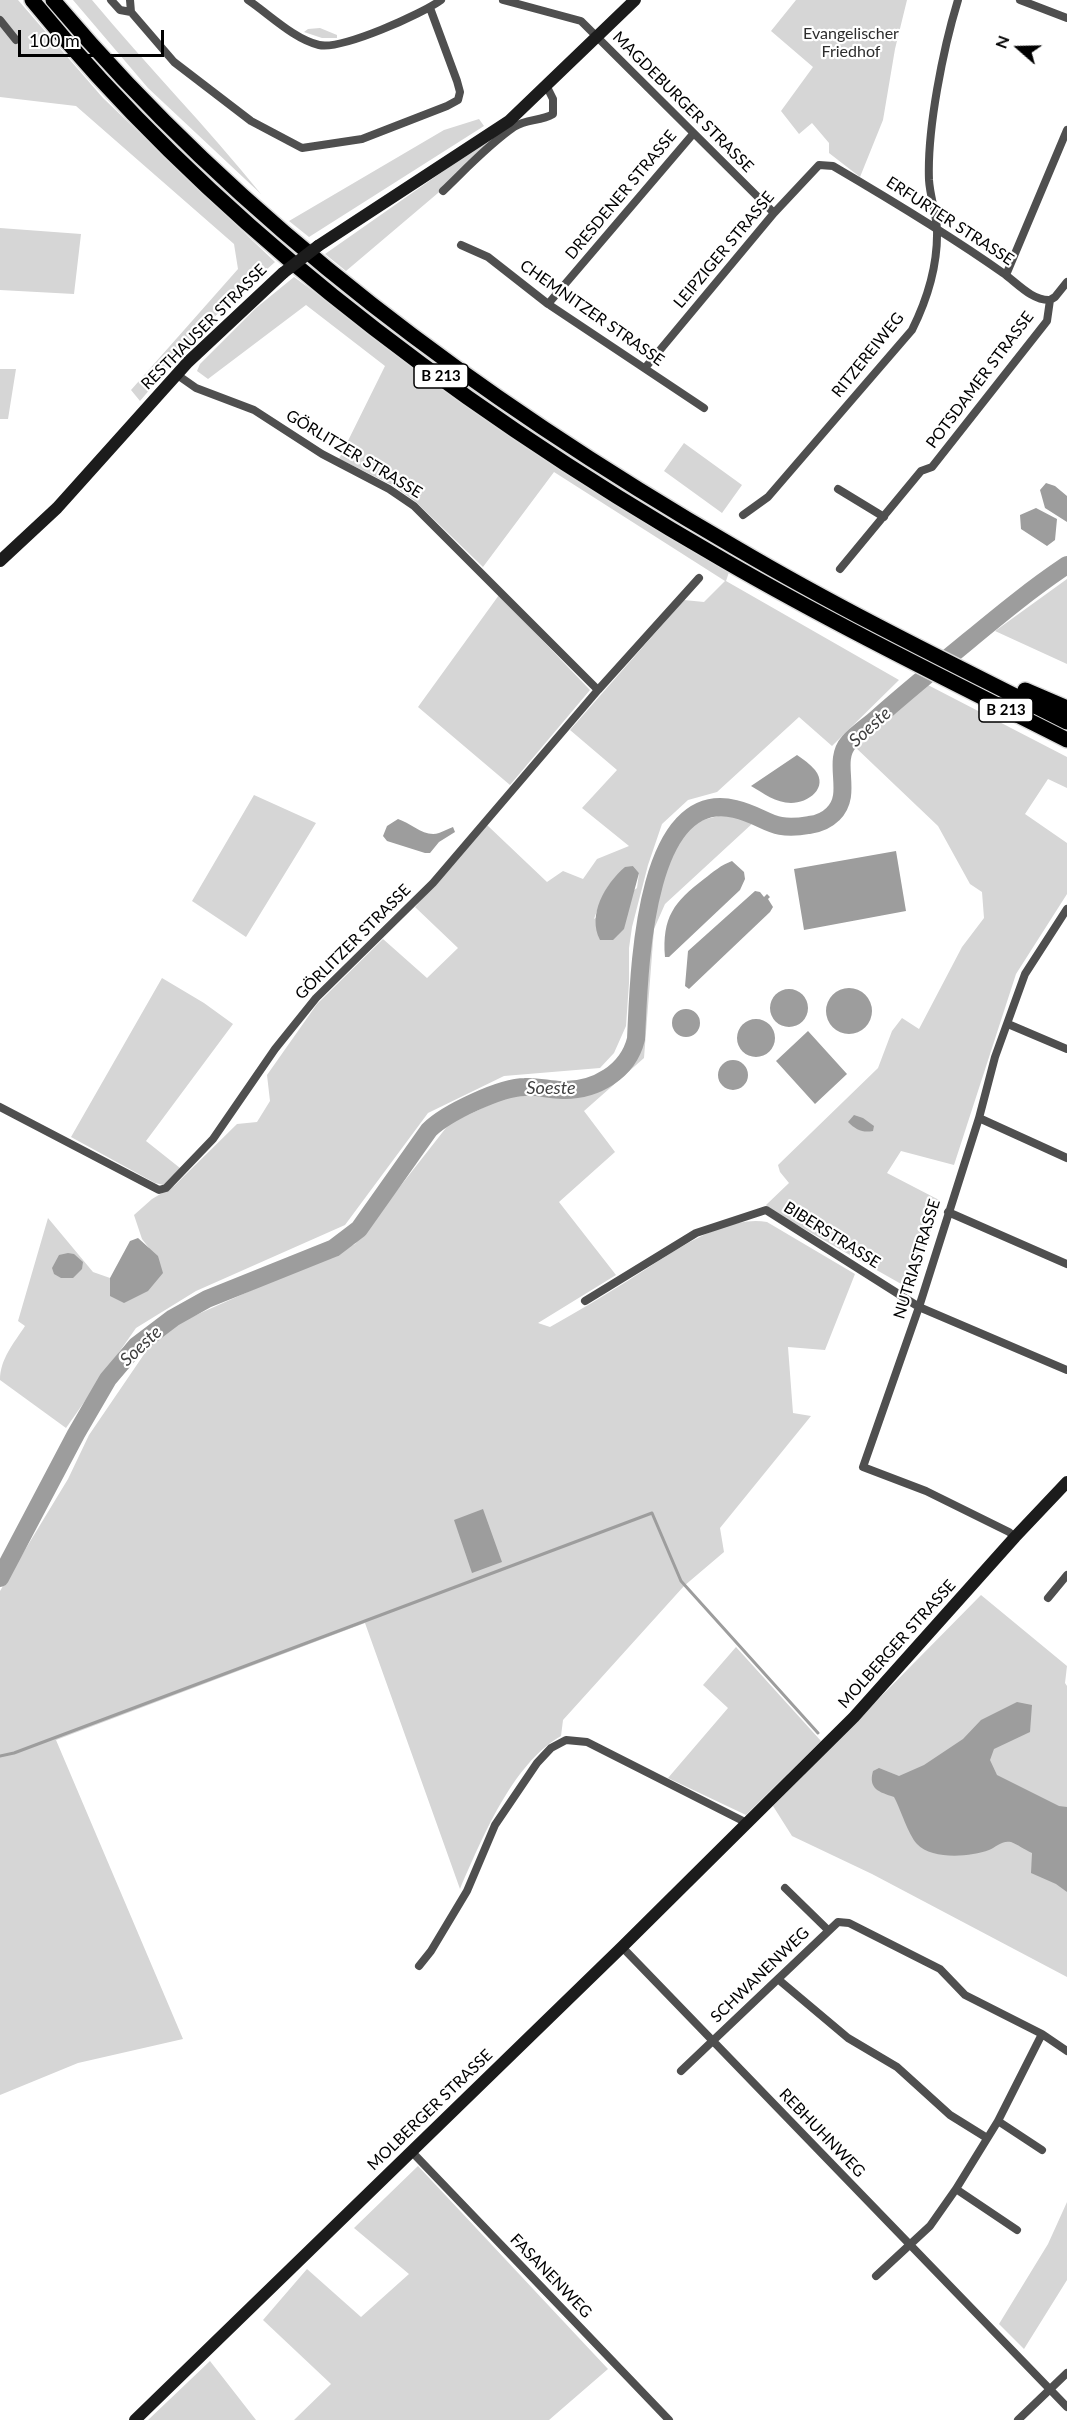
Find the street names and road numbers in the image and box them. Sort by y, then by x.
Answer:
street label: MAGDEBURGER STRASSE [609,28,757,176]
street label: DRESDENER STRASSE [561,127,681,263]
street label: ERFURTER STRASSE [883,173,1017,269]
street label: LEIPZIGER STRASSE [670,188,778,312]
street label: CHEMNITZER STRASSE [516,256,668,370]
street label: RESTHAUSER STRASSE [137,260,271,394]
street label: POTSDAMER STRASSE [922,308,1038,452]
street label: RITZEREIWEG [828,309,908,401]
road number: B 213 [414,364,468,388]
street label: GÖRLITZER STRASSE [283,406,425,502]
road number: B 213 [979,698,1033,722]
street label: GÖRLITZER STRASSE [291,880,415,1004]
street label: NUTRIASTRASSE [890,1197,944,1321]
street label: BIBERSTRASSE [780,1198,884,1272]
street label: MOLBERGER STRASSE [834,1576,960,1712]
street label: SCHWANENWEG [707,1923,813,2027]
street label: MOLBERGER STRASSE [364,2045,496,2175]
street label: REBHUHNWEG [775,2085,869,2181]
street label: FASANENWEG [506,2230,596,2322]

